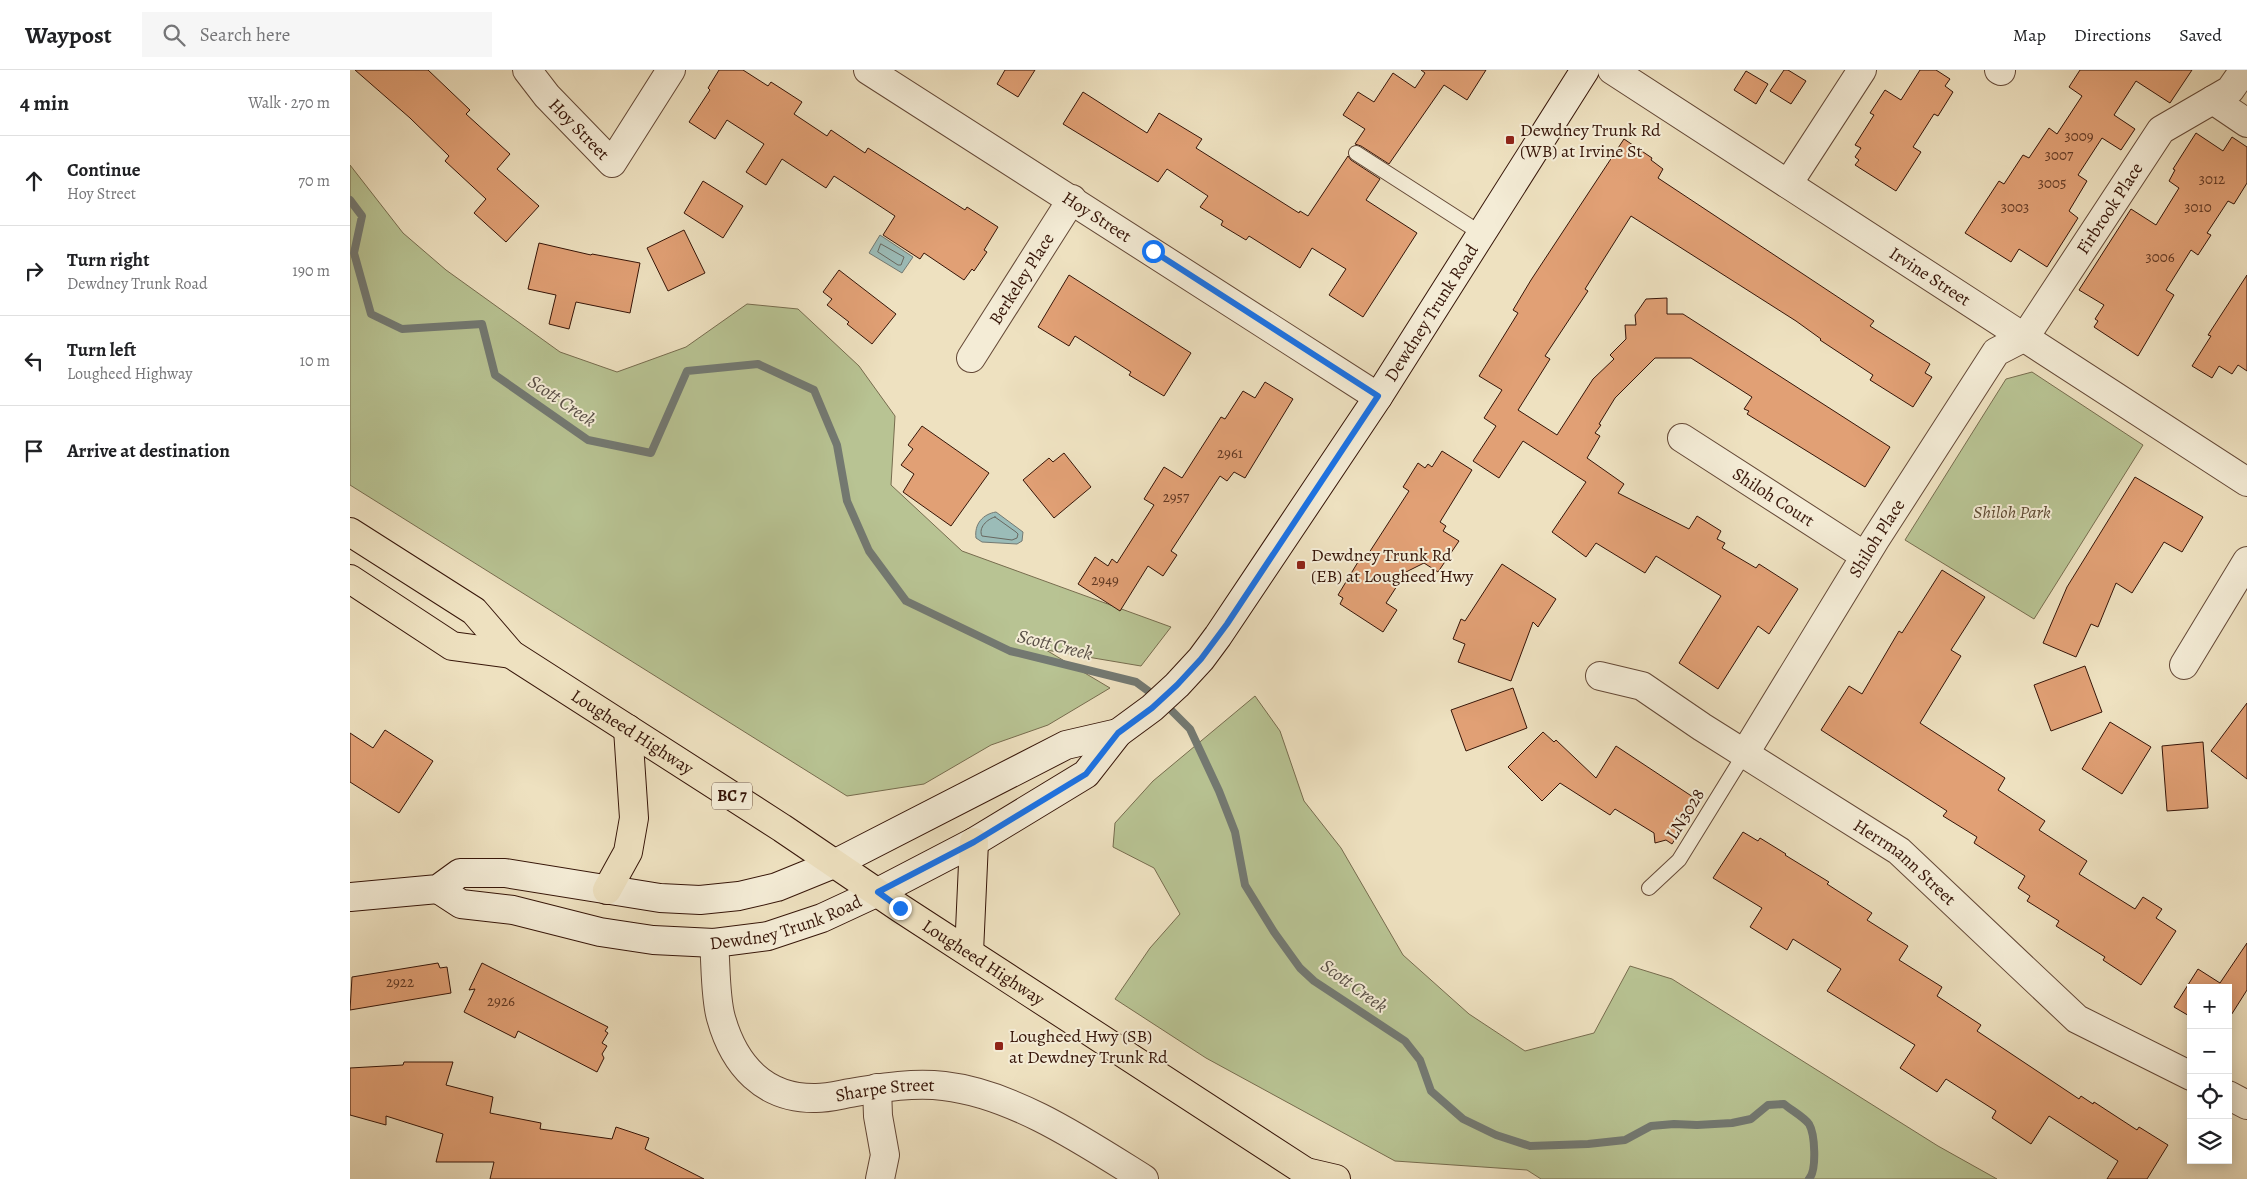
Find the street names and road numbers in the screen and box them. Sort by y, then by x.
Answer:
street label: Hoy Street [543,93,615,165]
street label: Firbrook Place [2071,158,2149,259]
street label: Hoy Street [1058,186,1136,248]
street label: Berkeley Place [983,228,1060,329]
street label: Dewdney Trunk Road [1379,239,1484,386]
street label: Irvine Street [1885,241,1975,312]
street label: Shiloh Court [1728,462,1819,532]
street label: Shiloh Place [1843,494,1910,582]
street label: Lougheed Highway [566,684,699,781]
road number: BC 7 [712,782,752,809]
street label: LN3028 [1660,784,1710,844]
street label: Herrmann Street [1849,813,1961,911]
street label: Dewdney Trunk Road [708,889,866,955]
street label: Lougheed Highway [918,914,1050,1011]
street label: Sharpe Street [833,1073,935,1108]

